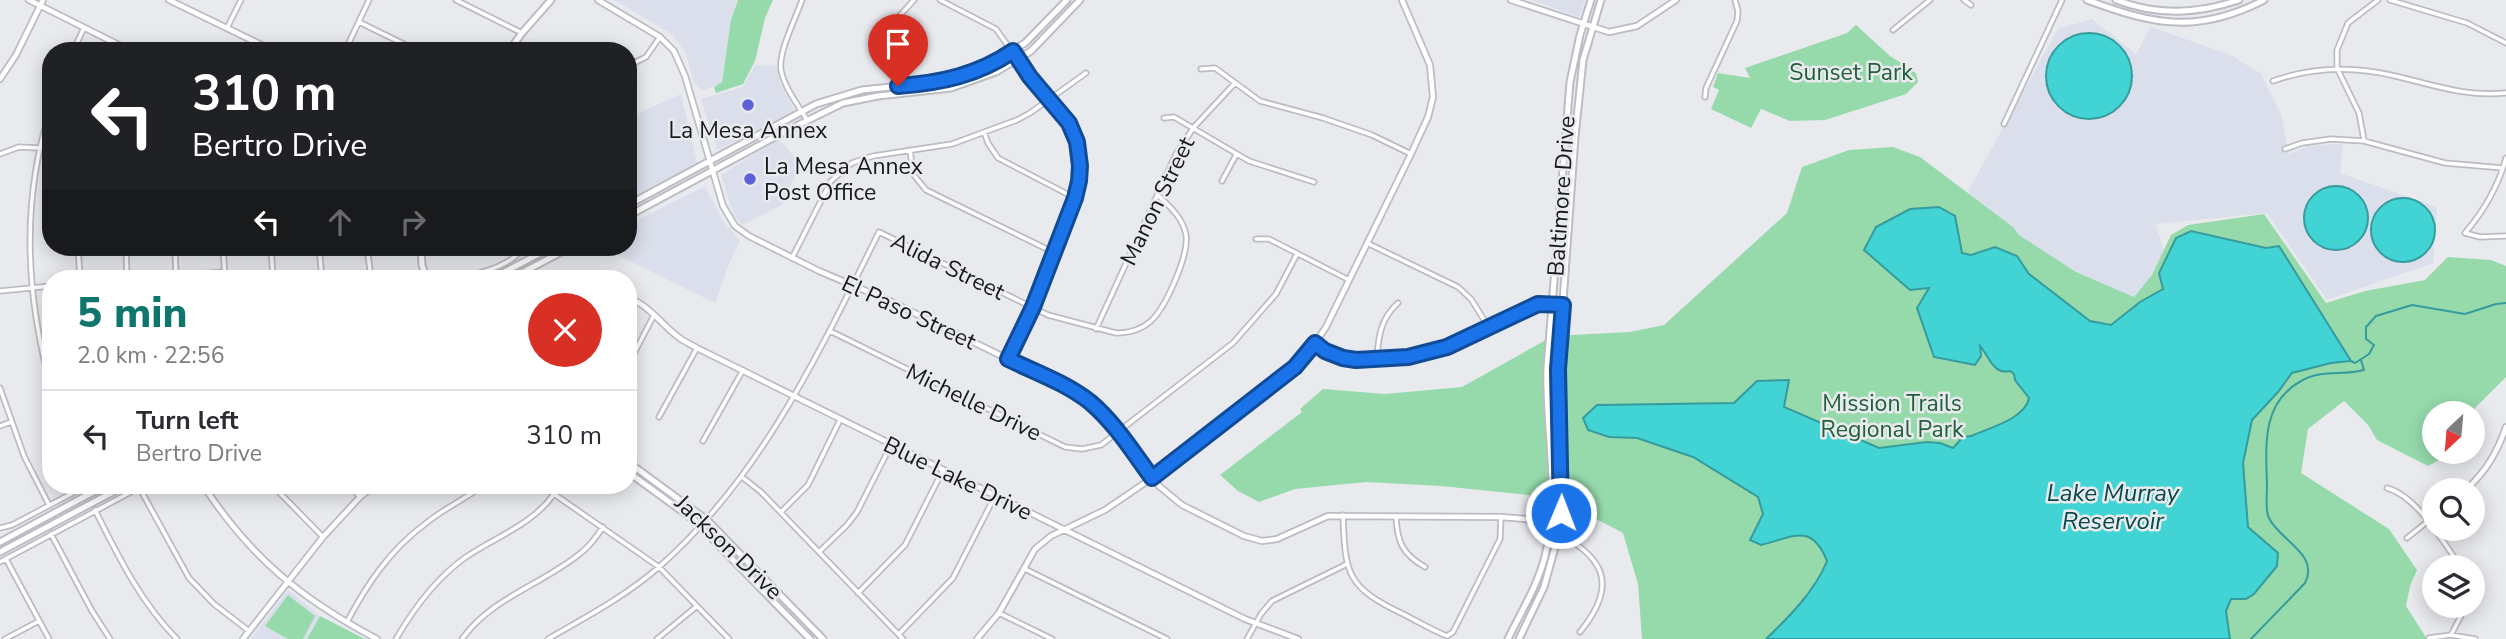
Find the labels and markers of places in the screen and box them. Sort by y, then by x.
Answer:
pin [868,14,928,86]
marker: La Mesa Annex [740,97,756,113]
place label: La Mesa Annex [669,115,827,146]
place label: La Mesa Annex Post Office [764,151,923,208]
marker: La Mesa Annex Post Office [742,171,758,187]

